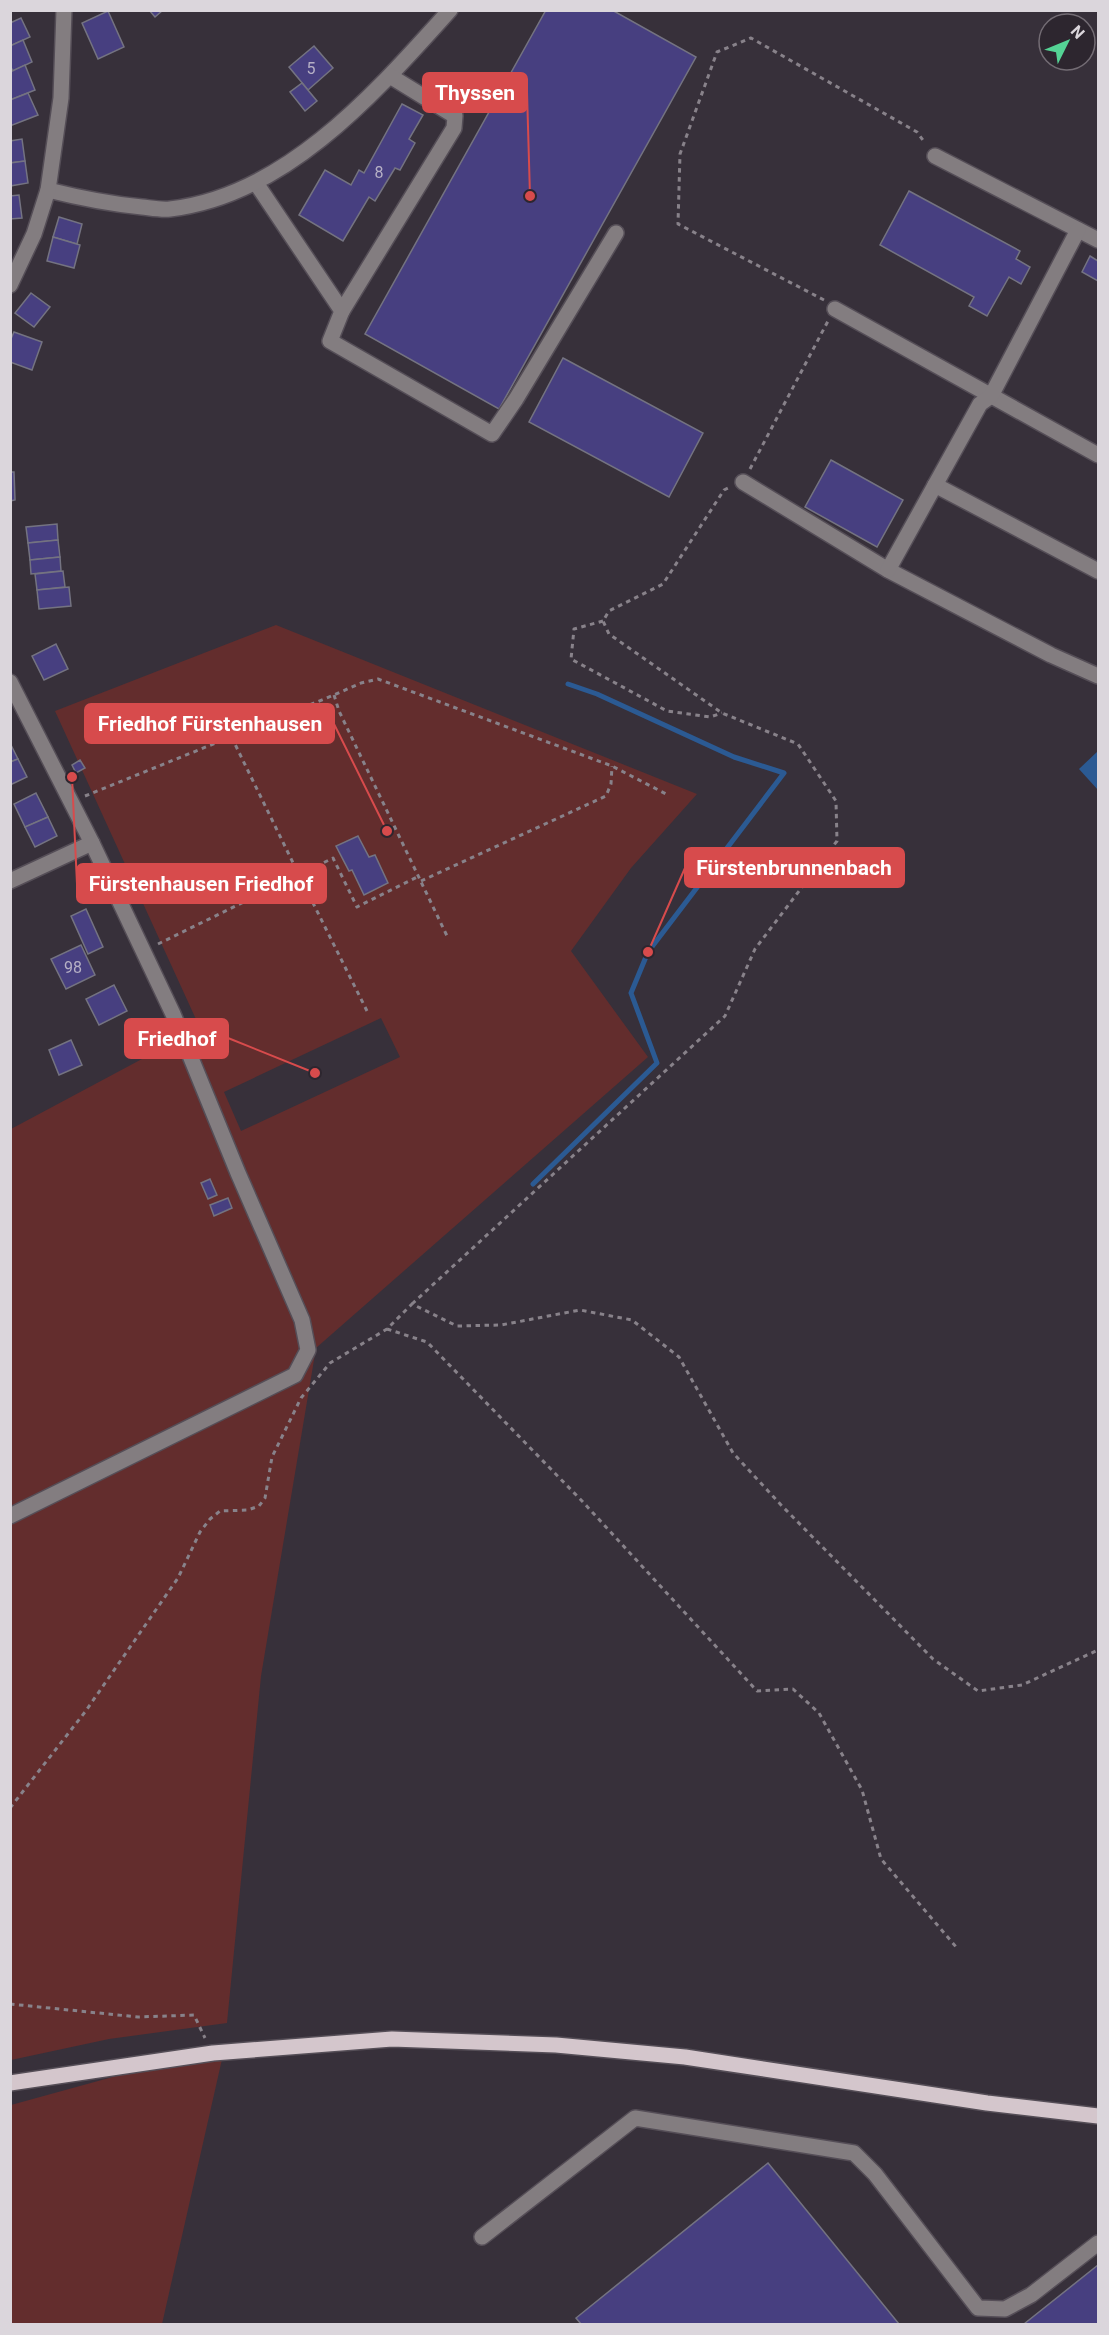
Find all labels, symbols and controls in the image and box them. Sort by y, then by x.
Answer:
north arrow [1037,12,1097,72]
text: N [1067,22,1088,43]
house number: 5 [307,59,316,78]
callout: Thyssen [423,73,527,112]
text: Thyssen [435,81,515,105]
house number: 8 [375,163,384,182]
callout: Friedhof Fürstenhausen [85,704,334,743]
text: Friedhof Fürstenhausen [98,712,322,736]
callout: Fürstenbrunnenbach [685,848,904,887]
text: Fürstenbrunnenbach [696,856,892,880]
callout: Fürstenhausen Friedhof [77,864,326,903]
text: Fürstenhausen Friedhof [89,872,314,896]
house number: 98 [64,958,82,977]
callout: Friedhof [125,1019,228,1058]
text: Friedhof [138,1027,217,1051]

